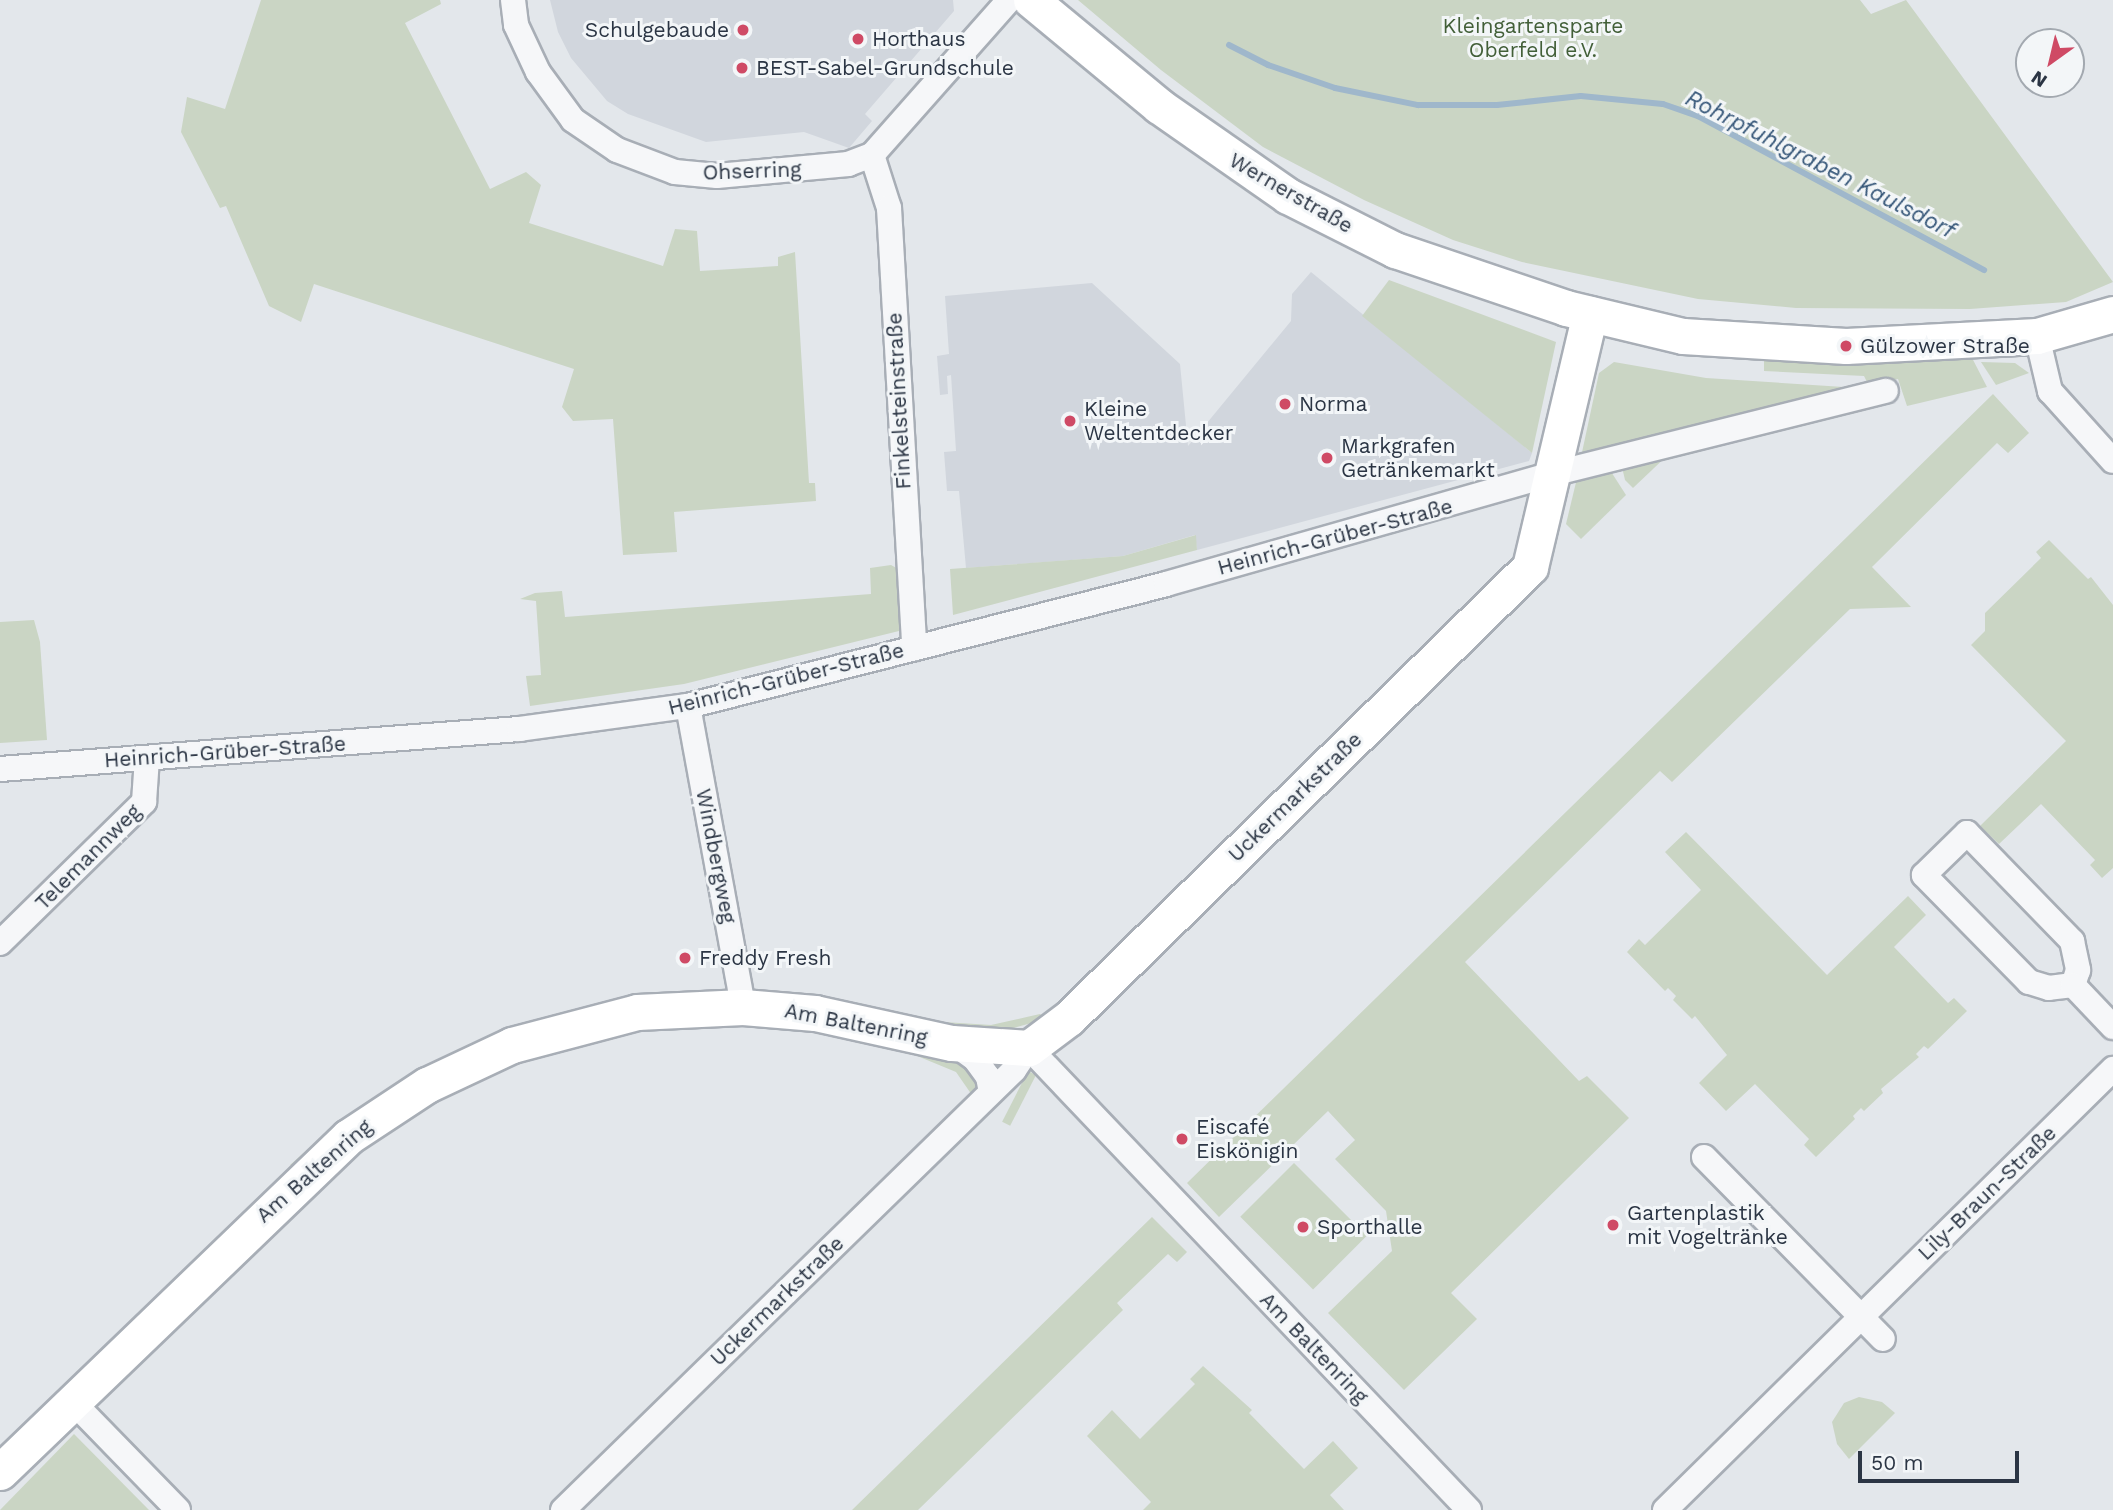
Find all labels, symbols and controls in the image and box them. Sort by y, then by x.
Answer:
park label: Kleingartensparte Oberfeld e.V. [1443,13,1623,63]
place label: Schulgebaude [585,17,729,43]
marker: Schulgebaude [735,22,751,38]
place label: Horthaus [872,26,965,52]
north arrow [2015,28,2085,98]
marker: Horthaus [850,31,866,47]
place label: BEST-Sabel-Grundschule [756,55,1014,81]
marker: BEST-Sabel-Grundschule [734,60,750,76]
text: N [2027,66,2051,93]
water label: Rohrpfuhlgraben Kaulsdorf [1681,85,1959,245]
street label: Wernerstraße [1225,147,1357,239]
street label: Ohserring [702,157,802,185]
street label: Finkelsteinstraße [882,312,916,490]
place label: Gülzower Straße [1860,333,2030,359]
marker: Gülzower Straße [1838,338,1854,354]
place label: Norma [1299,391,1367,417]
place label: Kleine Weltentdecker [1084,396,1233,446]
marker: Norma [1277,396,1293,412]
marker: Kleine Weltentdecker [1062,413,1078,429]
place label: Markgrafen Getränkemarkt [1341,433,1495,483]
marker: Markgrafen Getränkemarkt [1319,450,1335,466]
street label: Heinrich-Grüber-Straße [1215,493,1455,581]
street label: Heinrich-Grüber-Straße [665,637,907,721]
street label: Uckermarkstraße [1223,727,1367,867]
street label: Heinrich-Grüber-Straße [103,731,347,773]
street label: Windbergweg [691,786,741,926]
street label: Telemannweg [30,799,146,915]
place label: Freddy Fresh [699,945,832,971]
marker: Freddy Fresh [677,950,693,966]
street label: Am Baltenring [782,998,930,1050]
street label: Am Baltenring [251,1114,377,1228]
place label: Eiscafé Eiskönigin [1196,1114,1299,1164]
street label: Lily-Braun-Straße [1913,1121,2061,1265]
marker: Eiscafé Eiskönigin [1174,1131,1190,1147]
place label: Gartenplastik mit Vogeltränke [1627,1200,1789,1250]
place label: Sporthalle [1317,1214,1423,1240]
marker: Gartenplastik mit Vogeltränke [1605,1217,1621,1233]
marker: Sporthalle [1295,1219,1311,1235]
street label: Uckermarkstraße [705,1231,849,1371]
street label: Am Baltenring [1255,1287,1373,1409]
scale bar [1861,1436,2022,1480]
text: 50 m [1871,1450,1923,1475]

